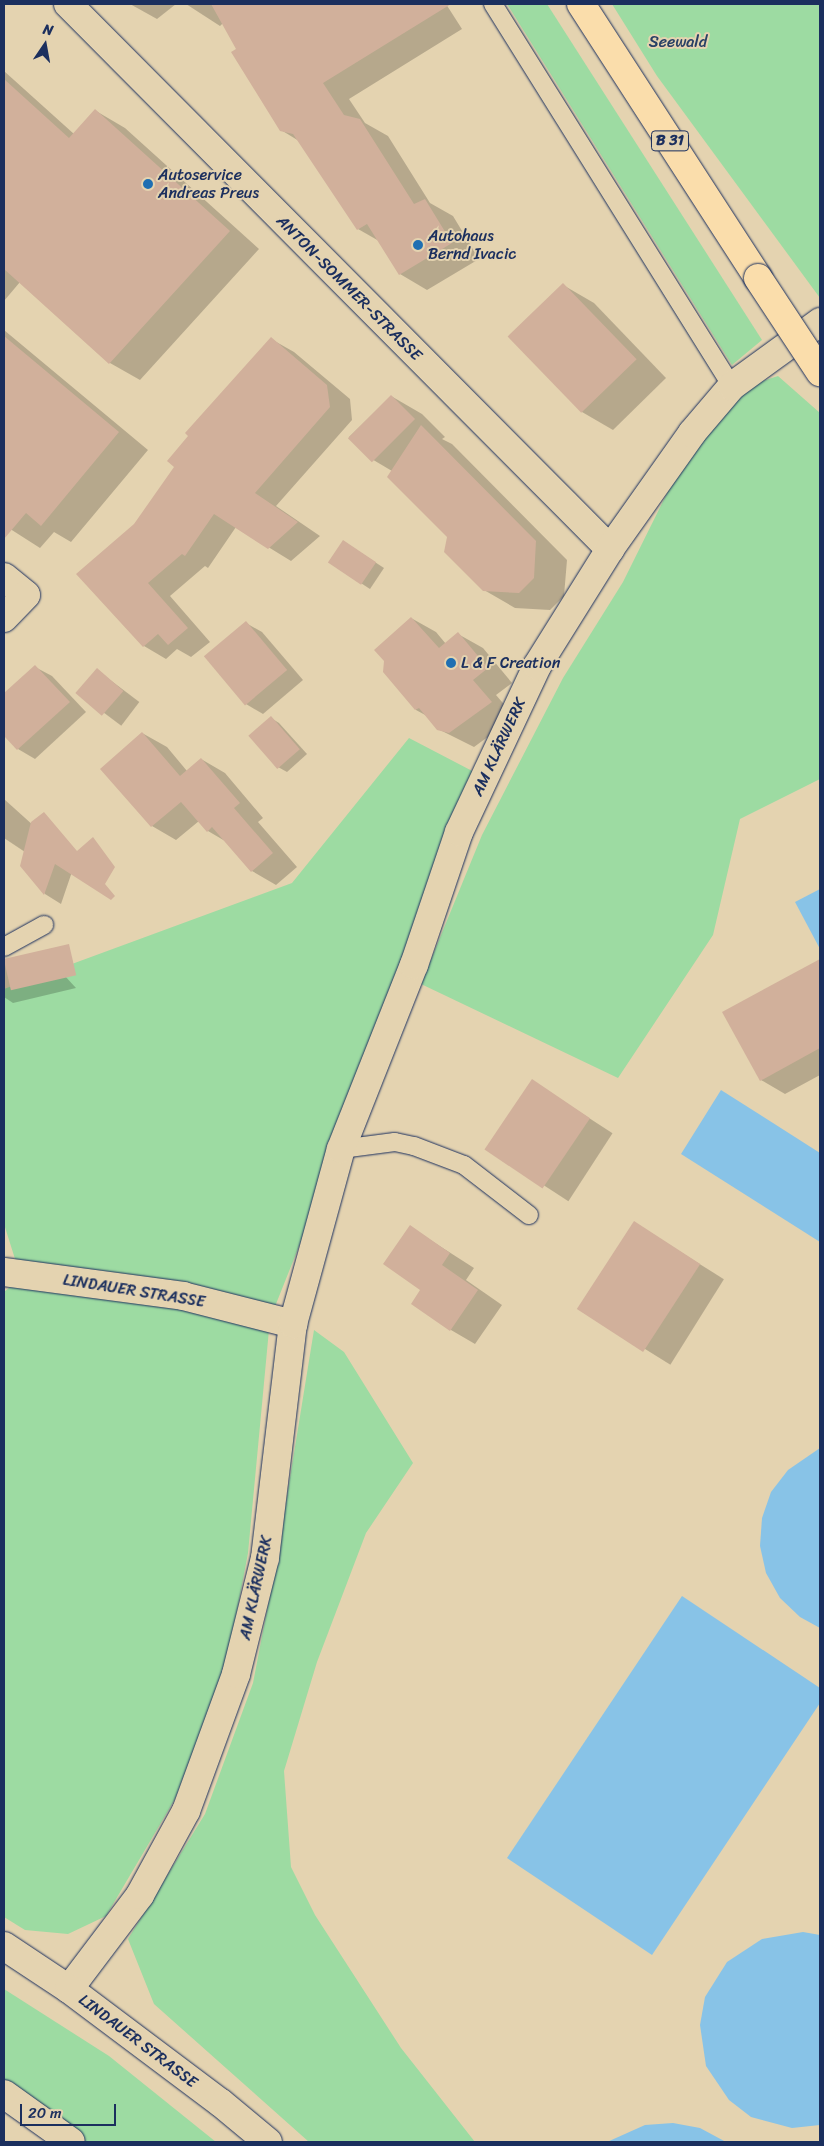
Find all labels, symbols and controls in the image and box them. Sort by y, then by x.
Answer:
text: N [41,17,56,43]
north arrow [20,20,70,70]
park label: Seewald [649,32,707,52]
road number: B 31 [650,128,690,154]
place label: Autoservice Andreas Preus [158,165,260,203]
marker: Autoservice Andreas Preus [142,178,154,190]
street label: ANTON-SOMMER-STRASSE [272,211,426,365]
place label: Autohaus Bernd Ivacic [428,226,516,264]
marker: Autohaus Bernd Ivacic [412,239,424,251]
place label: L & F Creation [461,653,561,673]
marker: L & F Creation [445,657,457,669]
street label: AM KLÄRWERK [468,695,530,799]
street label: LINDAUER STRASSE [61,1270,207,1312]
street label: AM KLÄRWERK [236,1534,276,1642]
street label: LINDAUER STRASSE [74,1990,202,2092]
scale bar [22,2094,119,2126]
text: 20 m [28,2100,62,2126]

